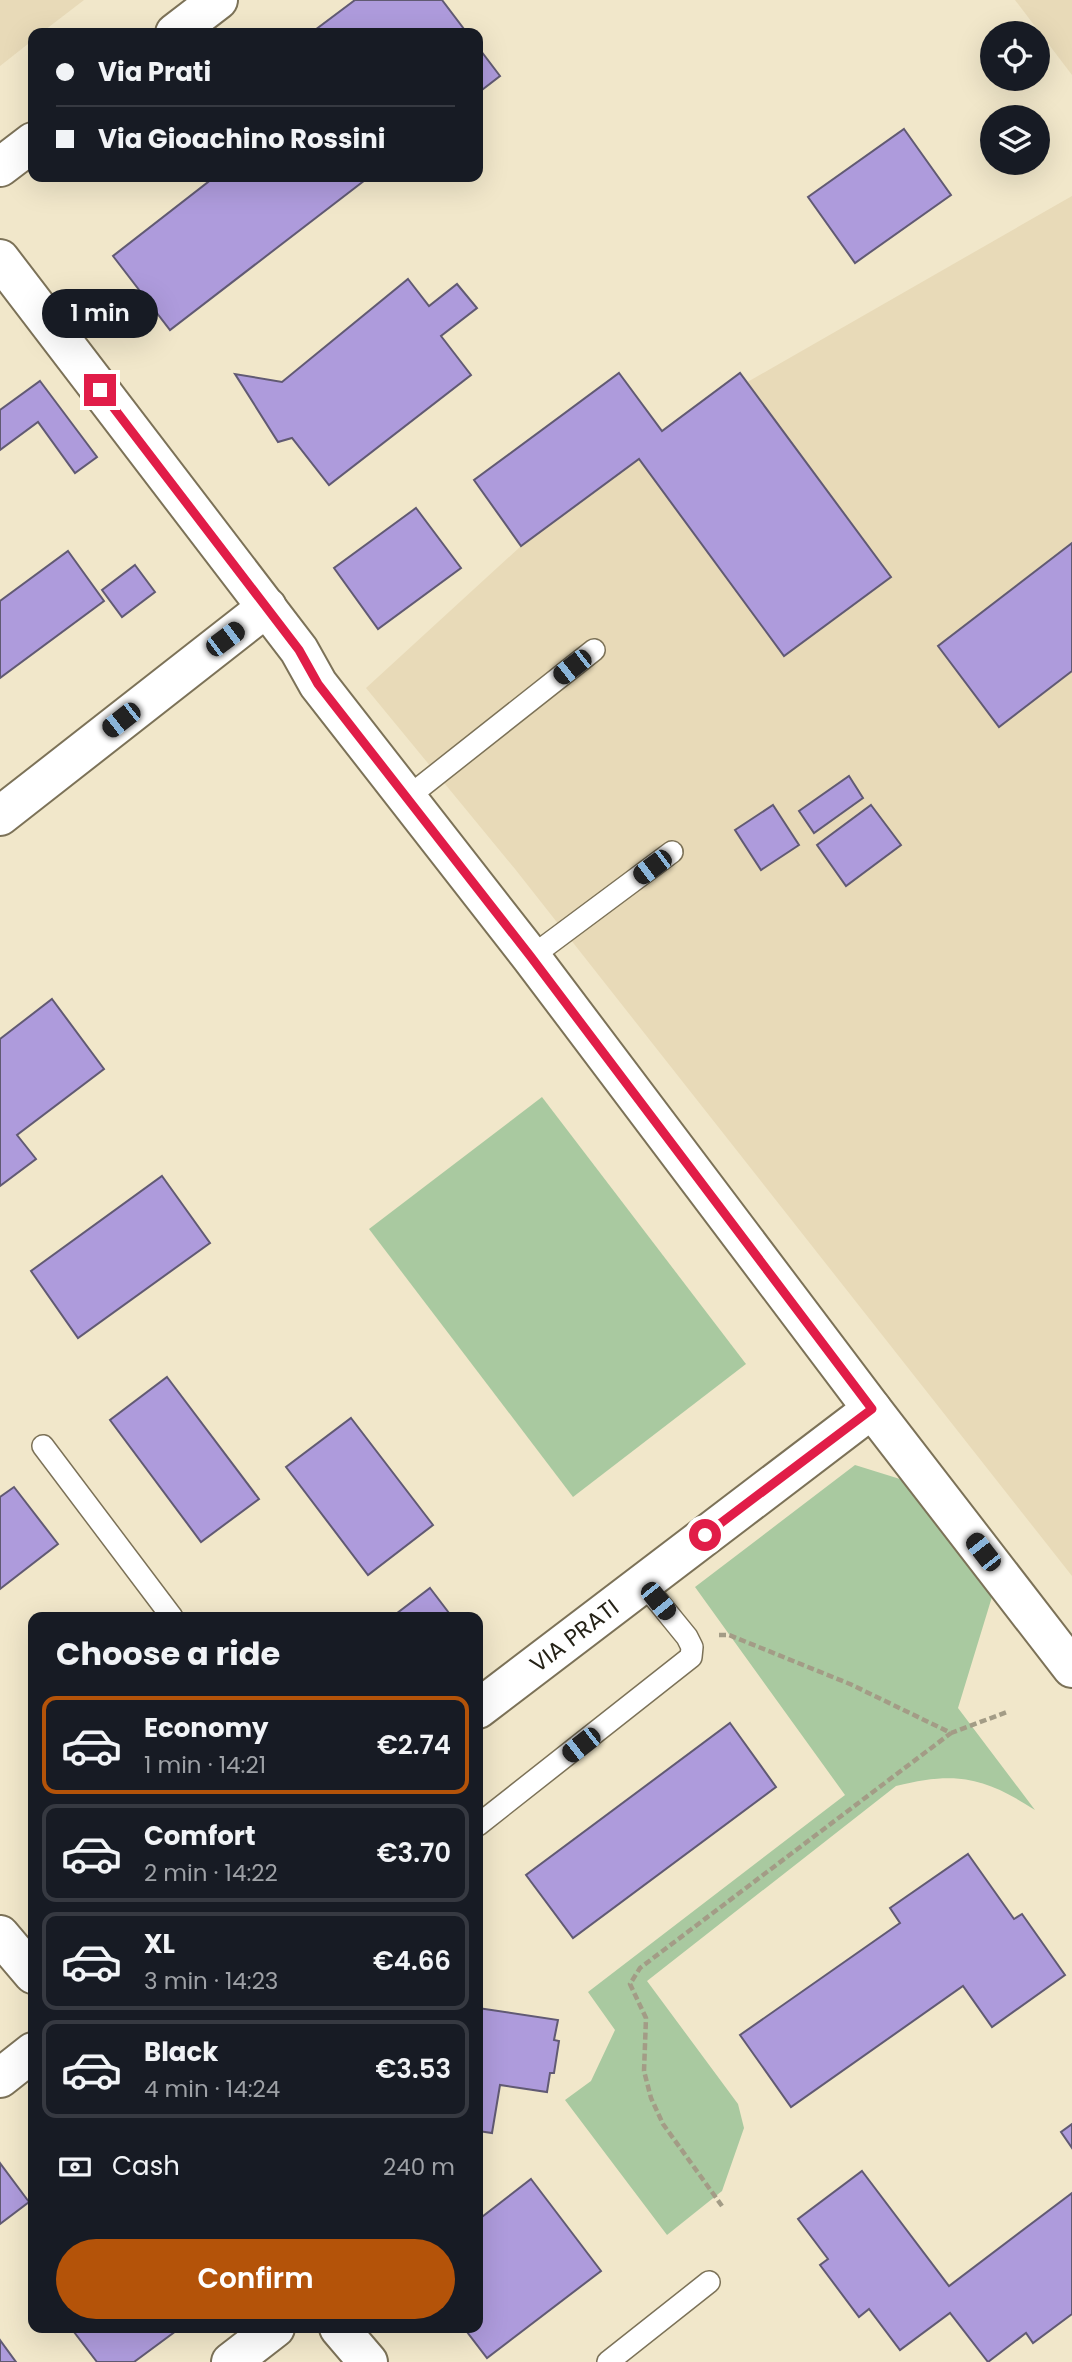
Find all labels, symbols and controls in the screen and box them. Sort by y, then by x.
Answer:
map controls [980,21,1050,175]
button: locate [980,21,1050,91]
text: Via Prati [98,54,211,90]
button: layers [980,105,1050,175]
text: Via Gioachino Rossini [98,121,385,157]
callout: 1 min [42,288,158,338]
text: 1 min [70,297,130,329]
route end [84,374,116,406]
car [202,618,249,660]
car [549,646,596,688]
car [98,699,145,741]
car [629,846,676,888]
route start [689,1519,721,1551]
car [962,1529,1005,1575]
car [637,1578,680,1624]
street label: VIA PRATI [523,1592,625,1680]
text: Choose a ride [56,1631,280,1676]
text: Economy [144,1710,268,1746]
icon: car [60,1714,123,1777]
car [558,1724,605,1766]
text: €2.74 [377,1727,451,1763]
text: 1 min · 14:21 [144,1749,266,1781]
text: Comfort [144,1818,256,1854]
icon: car [60,1822,123,1885]
text: €3.70 [377,1835,451,1871]
text: 2 min · 14:22 [144,1857,278,1889]
text: XL [144,1926,175,1962]
icon: car [60,1930,123,1993]
text: €4.66 [373,1943,451,1979]
text: 3 min · 14:23 [144,1965,278,1997]
text: Black [144,2034,218,2070]
icon: car [60,2038,123,2101]
text: €3.53 [376,2051,451,2087]
text: 4 min · 14:24 [144,2073,280,2105]
icon: cash [56,2148,94,2186]
text: Cash [112,2148,180,2184]
text: 240 m [383,2151,455,2183]
button: Confirm [56,2239,455,2319]

